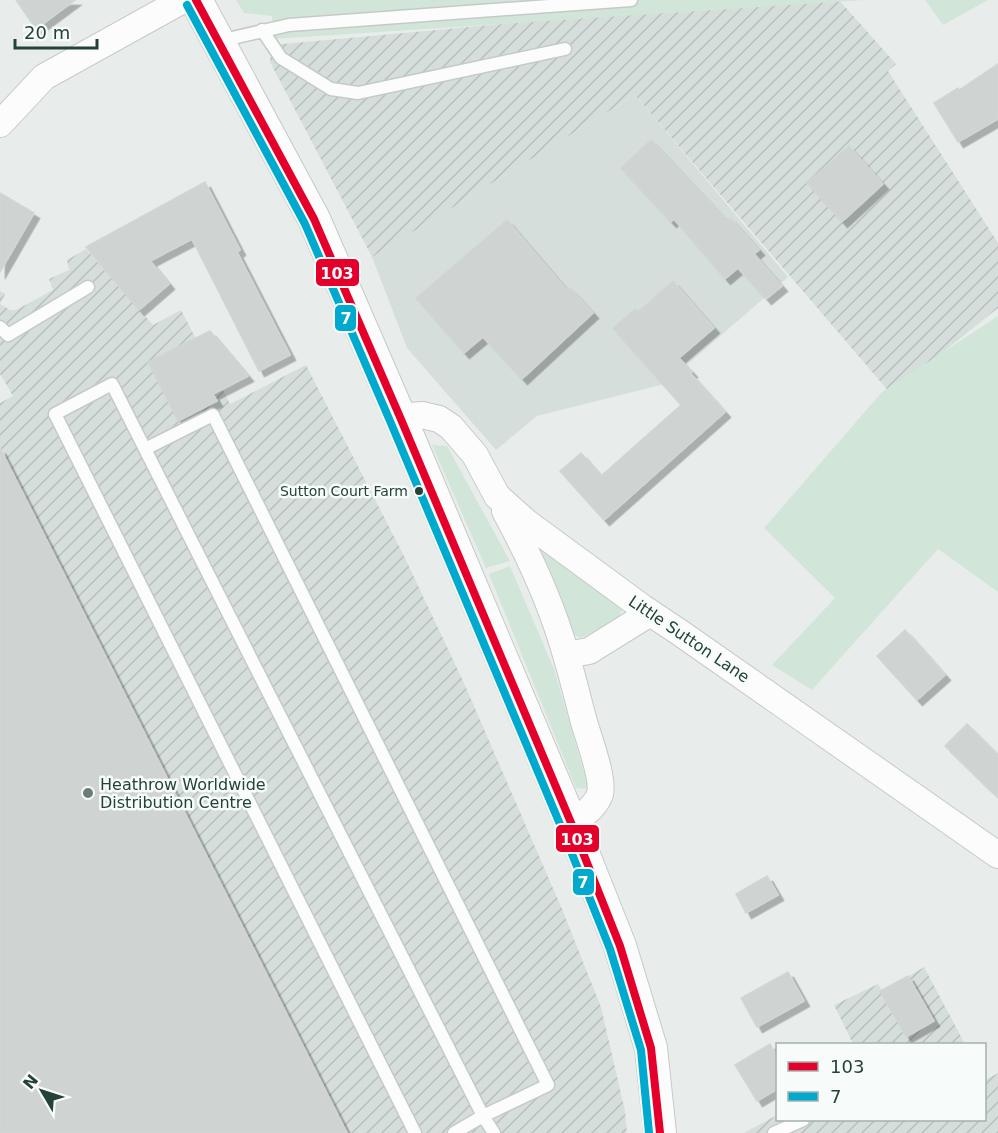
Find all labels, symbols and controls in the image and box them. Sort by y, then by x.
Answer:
scale bar [15,12,98,50]
text: 20 m [24,22,70,43]
line badge: 103 [315,258,360,287]
text: 103 [320,264,354,283]
line badge: 7 [334,304,357,332]
text: 7 [340,309,352,328]
place label: Sutton Court Farm [280,483,408,499]
marker: Sutton Court Farm [413,485,425,497]
street label: Little Sutton Lane [625,591,753,687]
place label: Heathrow Worldwide Distribution Centre [100,775,266,812]
marker: Heathrow Worldwide Distribution Centre [81,786,95,800]
line badge: 103 [555,824,600,853]
text: 103 [560,830,594,849]
line badge: 7 [572,868,595,896]
text: 7 [577,873,589,892]
legend [776,1043,986,1121]
text: 103 [830,1056,864,1077]
north arrow [12,1061,72,1121]
text: N [19,1071,42,1093]
text: 7 [830,1086,841,1107]

